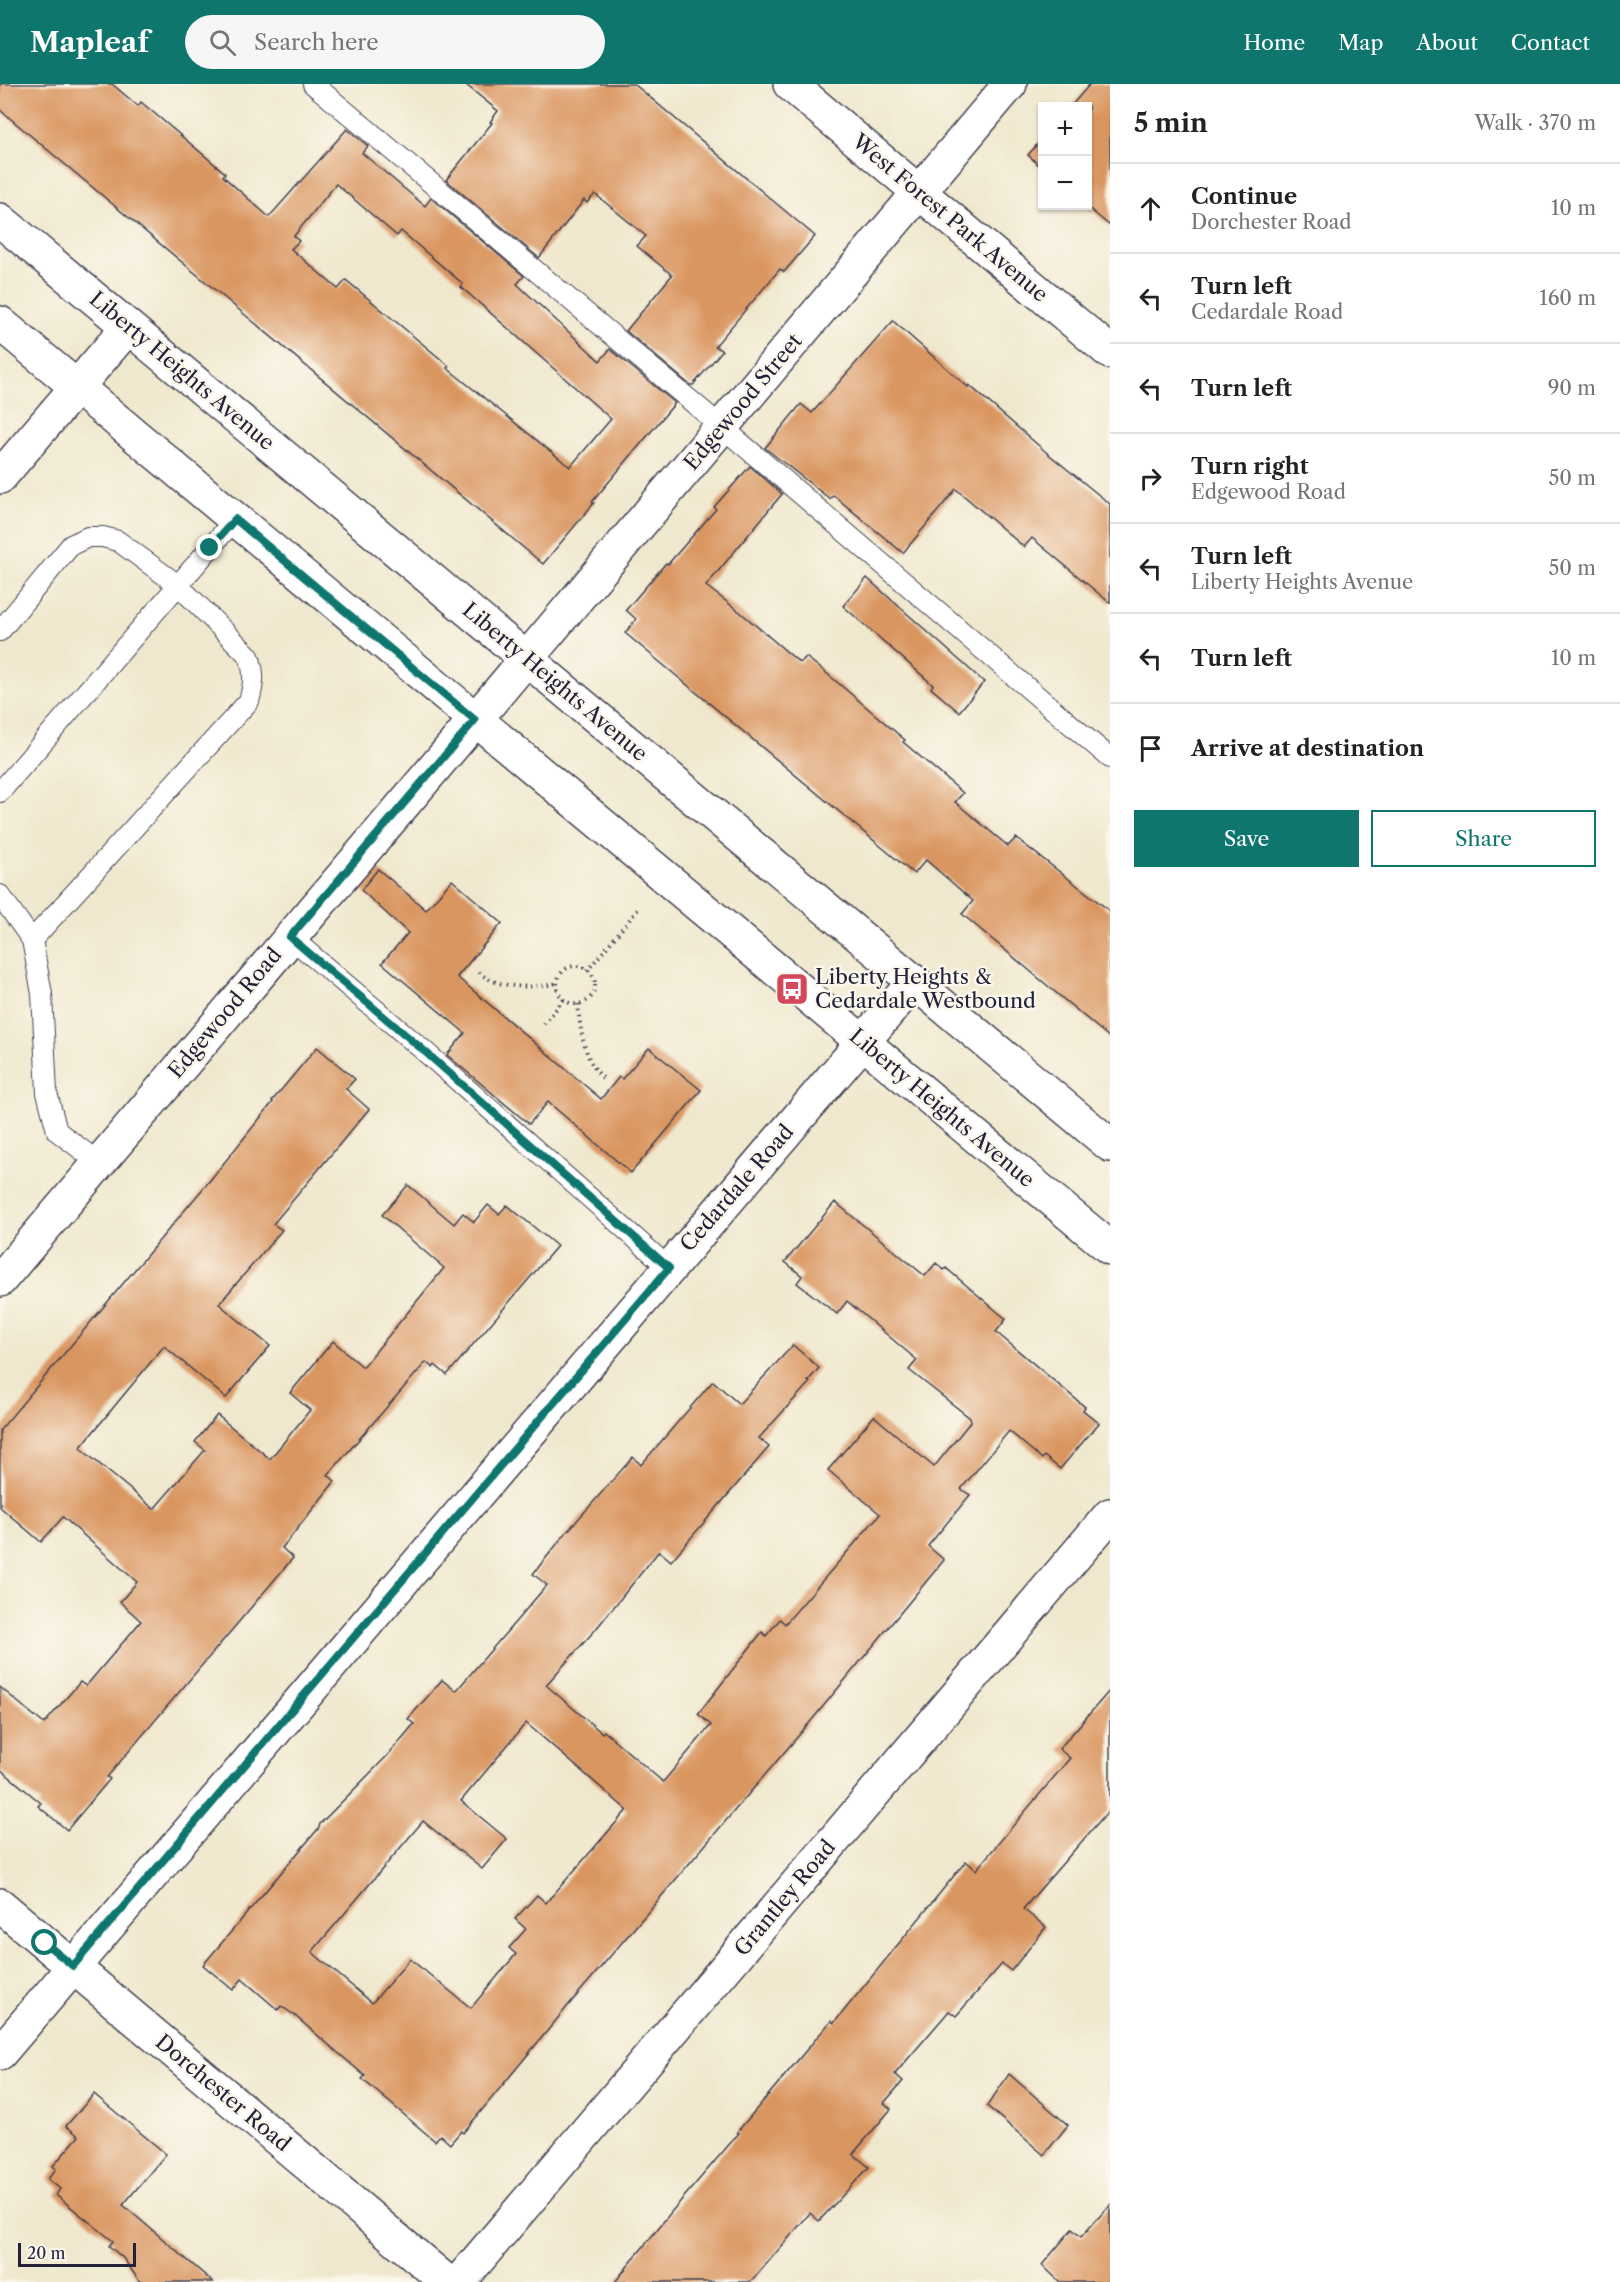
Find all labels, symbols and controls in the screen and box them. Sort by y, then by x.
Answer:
search box [185,15,605,69]
text: Mapleaf [30,25,149,59]
icon: search [206,26,239,59]
text: Search here [254,29,379,56]
text: Home [1244,30,1305,55]
text: Map [1338,30,1383,55]
text: About [1416,30,1478,55]
text: Contact [1511,30,1590,55]
map controls [1038,102,1092,210]
button: + [1038,102,1092,156]
text: 5 min [1134,107,1208,139]
text: Walk · 370 m [1474,111,1596,135]
street label: West Forest Park Avenue [847,128,1053,307]
button: − [1038,156,1092,210]
text: Continue [1191,183,1297,210]
icon: ahead [1134,192,1167,225]
text: 10 m [1551,196,1596,220]
text: Dorchester Road [1191,210,1352,234]
text: Turn left [1191,273,1292,300]
icon: left [1134,282,1167,315]
street label: Liberty Heights Avenue [85,286,280,455]
text: 160 m [1539,286,1596,310]
text: Cedardale Road [1191,300,1343,324]
street label: Edgewood Street [678,328,807,475]
icon: left [1134,372,1167,405]
text: Turn left [1191,375,1292,402]
text: 90 m [1548,376,1596,400]
text: Turn right [1191,453,1309,480]
icon: right [1134,462,1167,495]
text: 50 m [1549,466,1596,490]
text: Edgewood Road [1191,480,1346,504]
route end [196,534,222,560]
text: Turn left [1191,543,1292,570]
icon: left [1134,552,1167,585]
text: 50 m [1549,556,1596,580]
text: Liberty Heights Avenue [1191,570,1413,594]
street label: Liberty Heights Avenue [458,597,653,766]
icon: left [1134,642,1167,675]
text: Turn left [1191,645,1292,672]
text: 10 m [1551,646,1596,670]
icon: arrive [1134,732,1167,765]
text: Arrive at destination [1191,735,1424,762]
button: Save [1134,810,1359,867]
button: Share [1371,810,1596,867]
street label: Edgewood Road [163,942,287,1083]
place label: Liberty Heights & Cedardale Westbound [815,964,1036,1013]
bus stop icon: Liberty Heights & Cedardale Westbound [774,971,810,1007]
street label: Liberty Heights Avenue [845,1023,1040,1192]
street label: Cedardale Road [675,1119,799,1256]
street label: Grantley Road [729,1835,840,1961]
route start [31,1929,57,1955]
street label: Dorchester Road [151,2029,296,2156]
scale bar [18,2240,136,2268]
text: 20 m [27,2243,66,2263]

